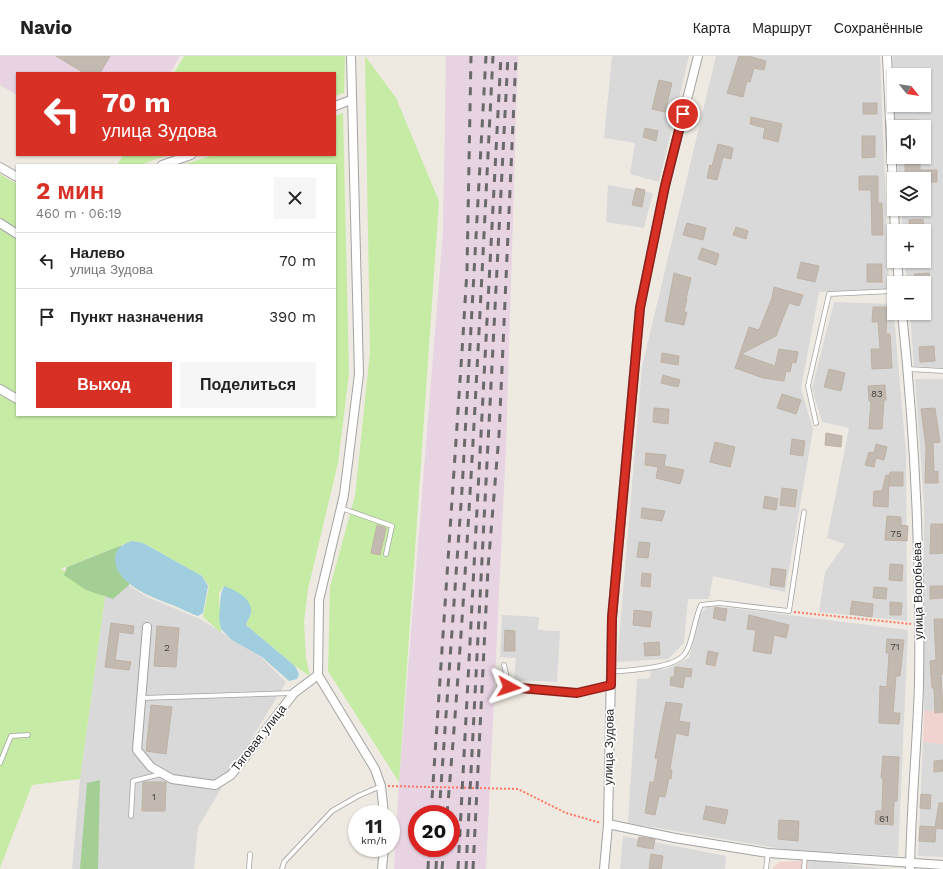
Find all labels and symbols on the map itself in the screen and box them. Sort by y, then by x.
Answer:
north arrow [887,68,931,112]
pin [666,97,700,131]
house number: 83 [871,388,883,399]
house number: 75 [890,528,902,539]
street label: улица Воробьёва [910,542,926,640]
house number: 71 [890,641,900,652]
house number: 2 [164,642,170,653]
position arrow [488,666,530,708]
street label: Тяговая улица [229,702,289,774]
street label: улица Зудова [601,708,617,785]
house number: 1 [152,791,156,802]
speed limit sign: 20 [408,805,460,857]
house number: 61 [879,813,889,824]

